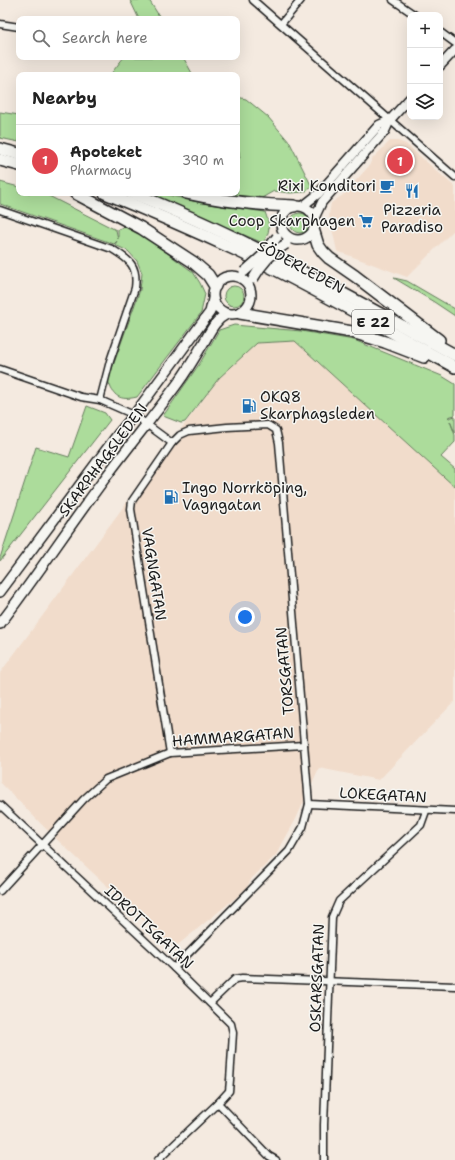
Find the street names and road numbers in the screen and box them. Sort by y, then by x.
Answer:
street label: SÖDERLEDEN [254,236,348,298]
road number: E 22 [352,310,394,334]
street label: SKARPHAGSLEDEN [54,399,152,521]
street label: VAGNGATAN [137,526,171,622]
street label: TORSGATAN [271,626,299,716]
street label: HAMMARGATAN [171,723,295,751]
street label: LOKEGATAN [339,783,427,807]
street label: IDROTTSGATAN [100,880,198,974]
street label: OSKARSGATAN [305,923,329,1033]

